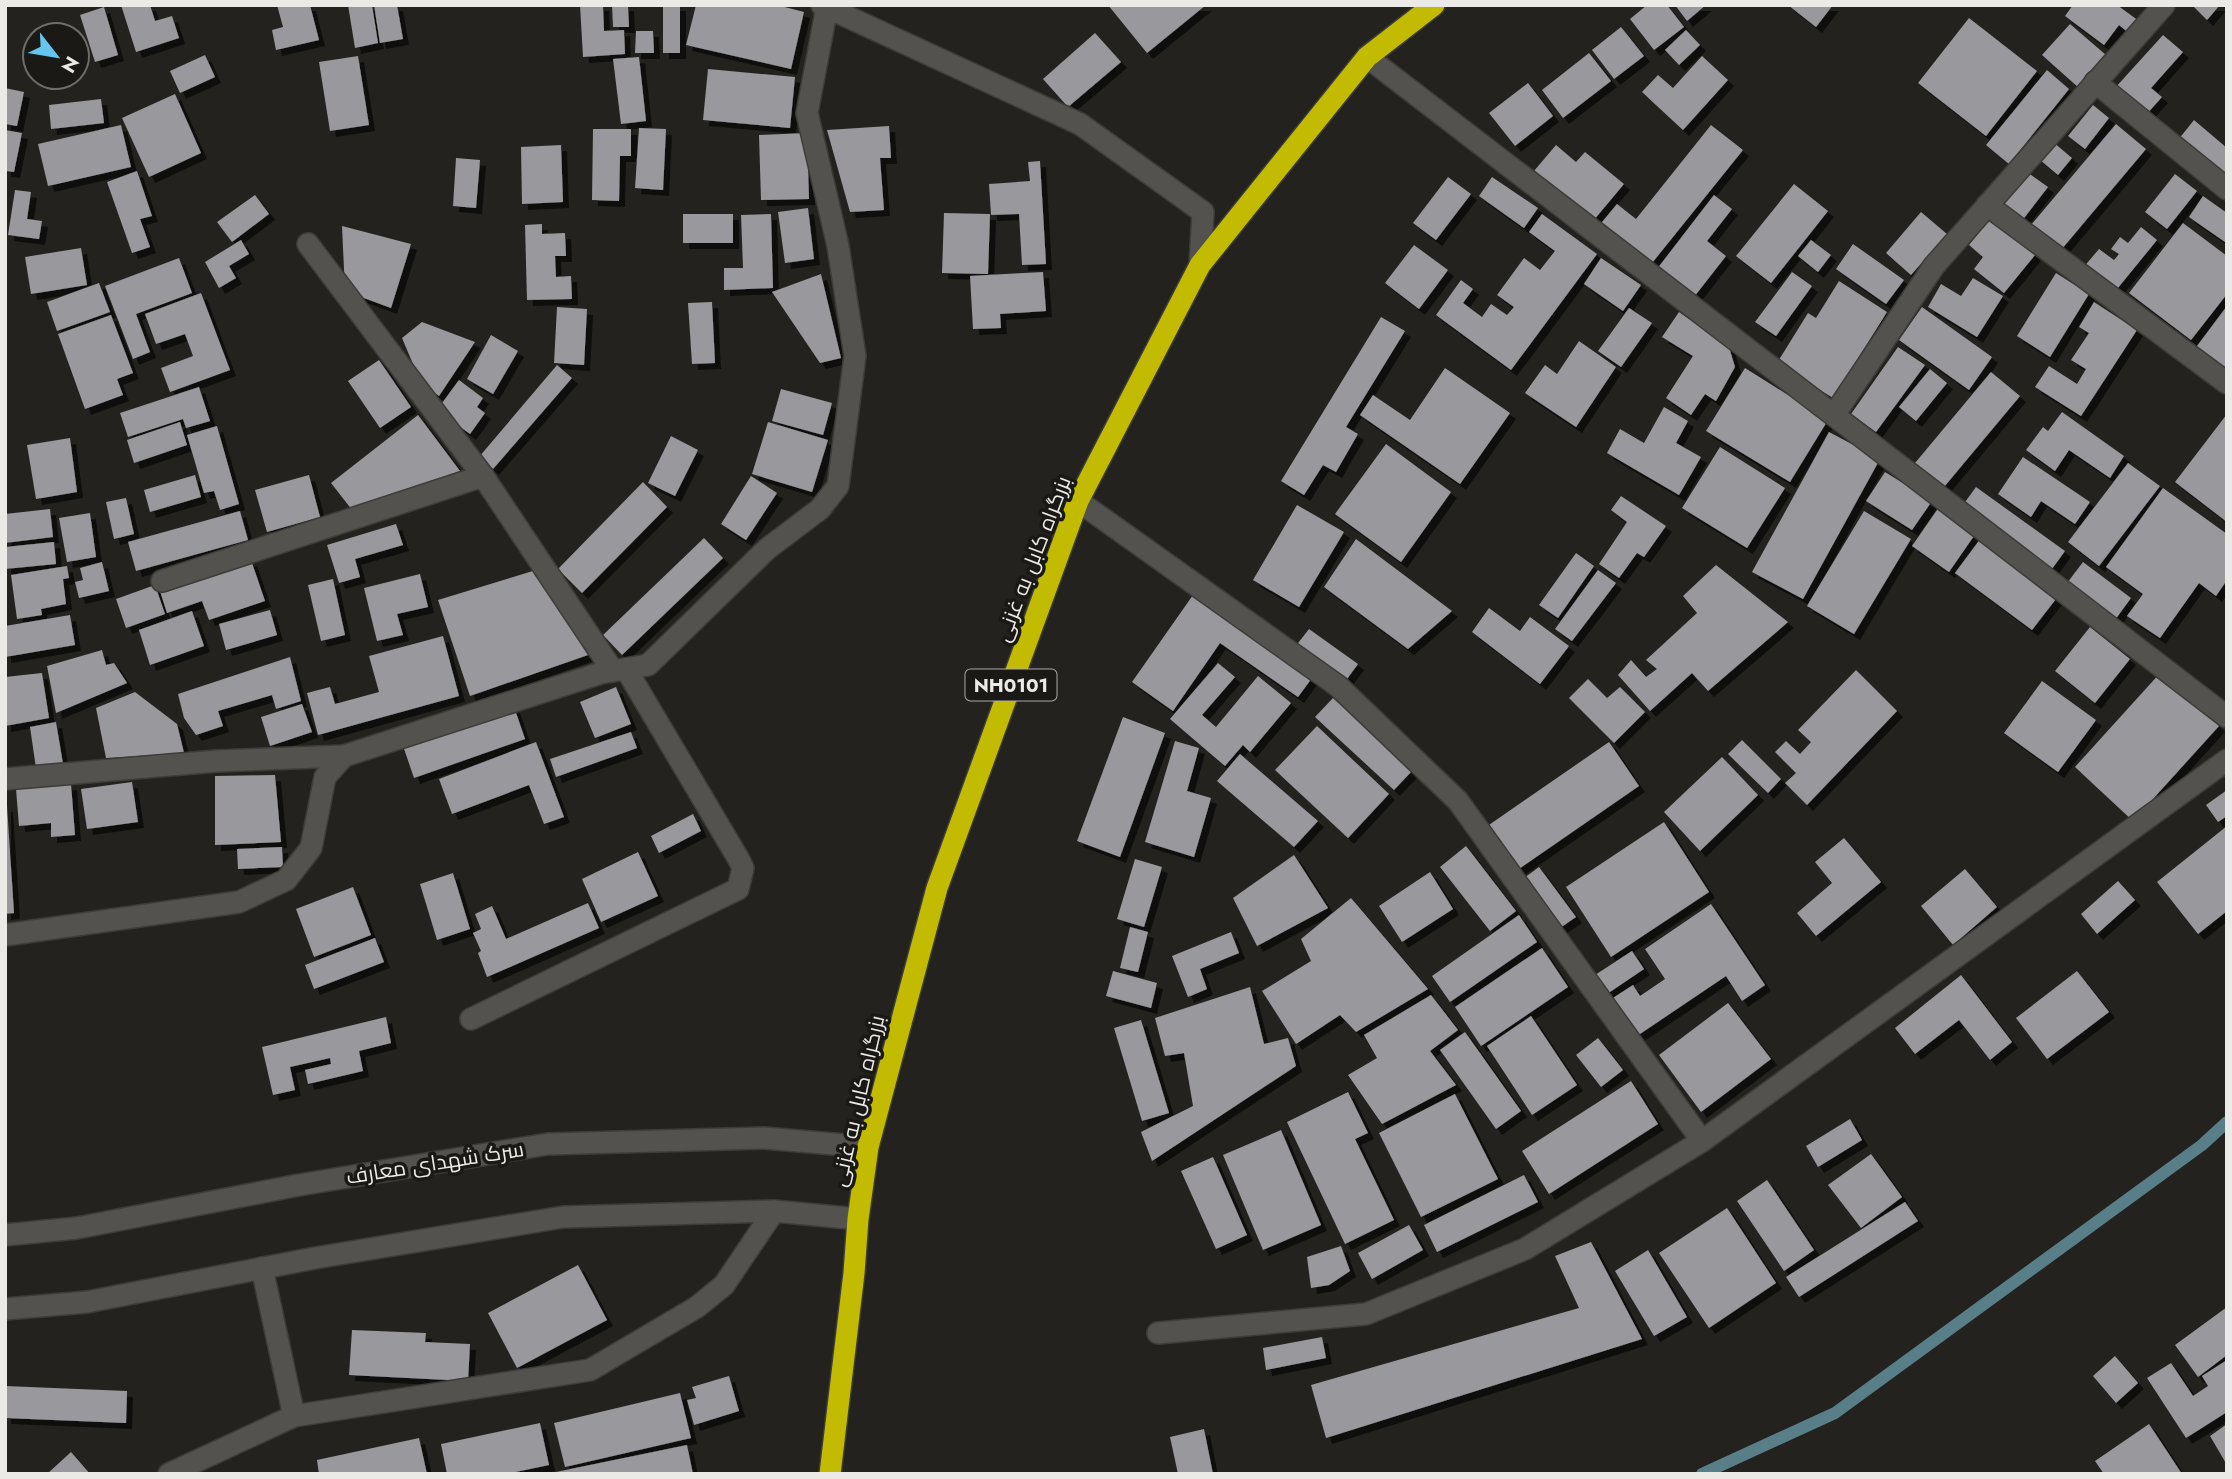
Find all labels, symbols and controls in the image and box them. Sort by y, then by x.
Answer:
north arrow [21,21,91,91]
text: N [55,51,86,78]
street label: بزرگراه کابل به غزنی [988,472,1078,646]
road number: NH0101 [965,670,1056,700]
street label: بزرگراه کابل به غزنی [824,1012,892,1190]
street label: سرک شهدای معارف [344,1134,526,1192]

